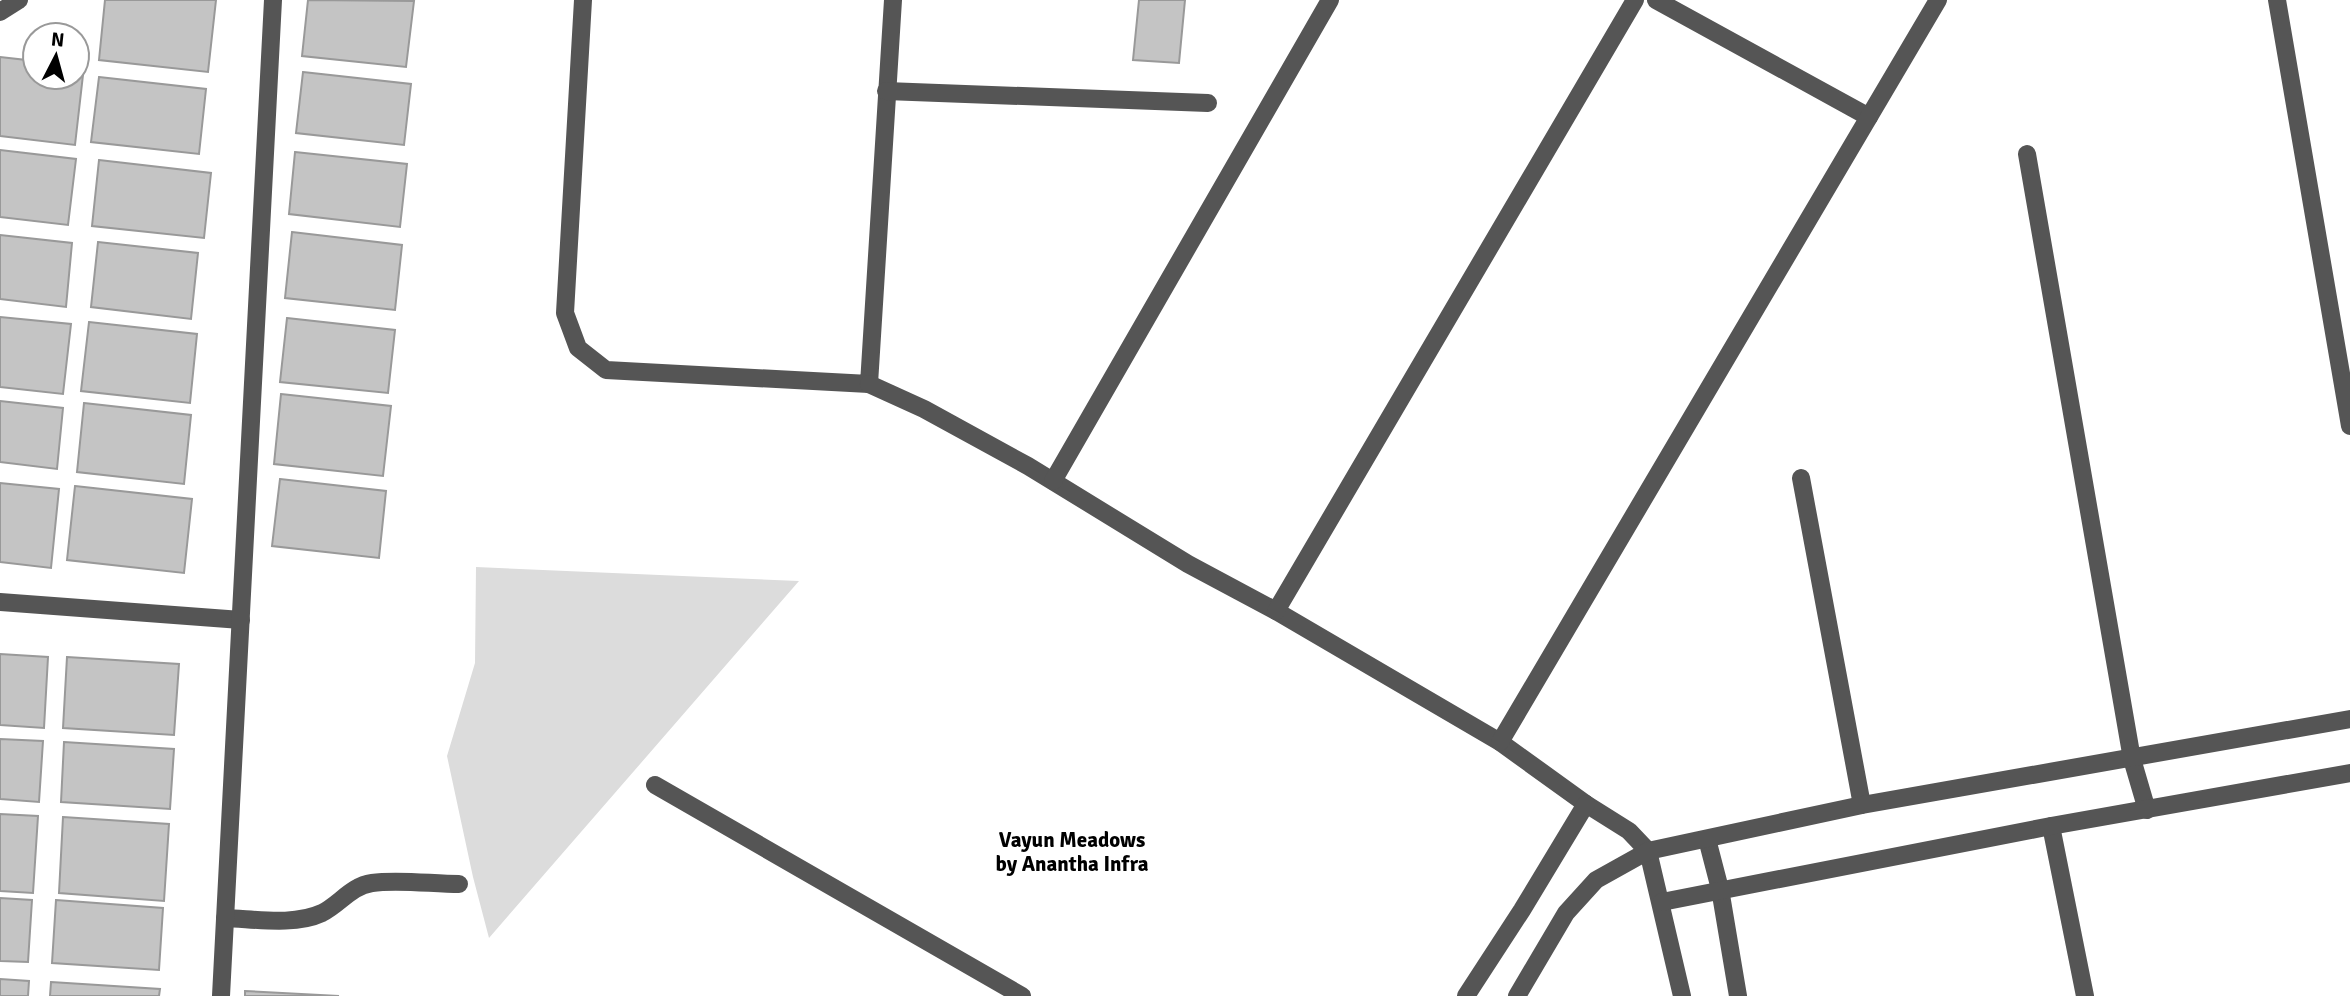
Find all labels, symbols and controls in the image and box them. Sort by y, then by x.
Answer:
north arrow [21,21,91,91]
text: N [50,27,65,53]
district label: Vayun Meadows by Anantha Infra [995,827,1149,877]

